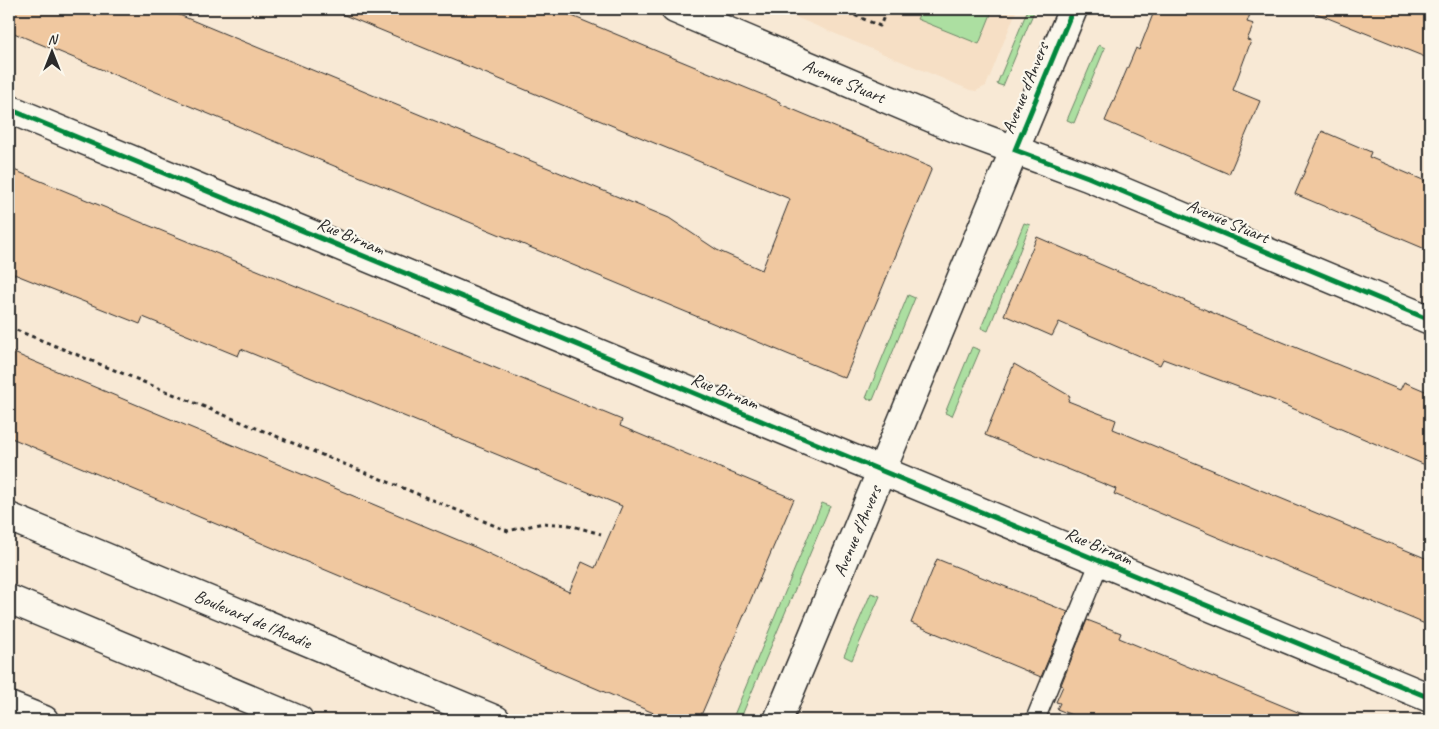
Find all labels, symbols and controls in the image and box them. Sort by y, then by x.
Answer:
north arrow [28,28,78,78]
text: N [48,31,59,48]
street label: Avenue d'Anvers [997,38,1054,137]
street label: Avenue Stuart [800,54,890,109]
street label: Avenue Stuart [1184,194,1274,249]
street label: Rue Birnam [314,212,389,260]
street label: Rue Birnam [688,367,763,415]
street label: Avenue d'Anvers [828,481,887,580]
street label: Rue Birnam [1062,522,1137,570]
street label: Boulevard de l'Acadie [191,584,316,654]

